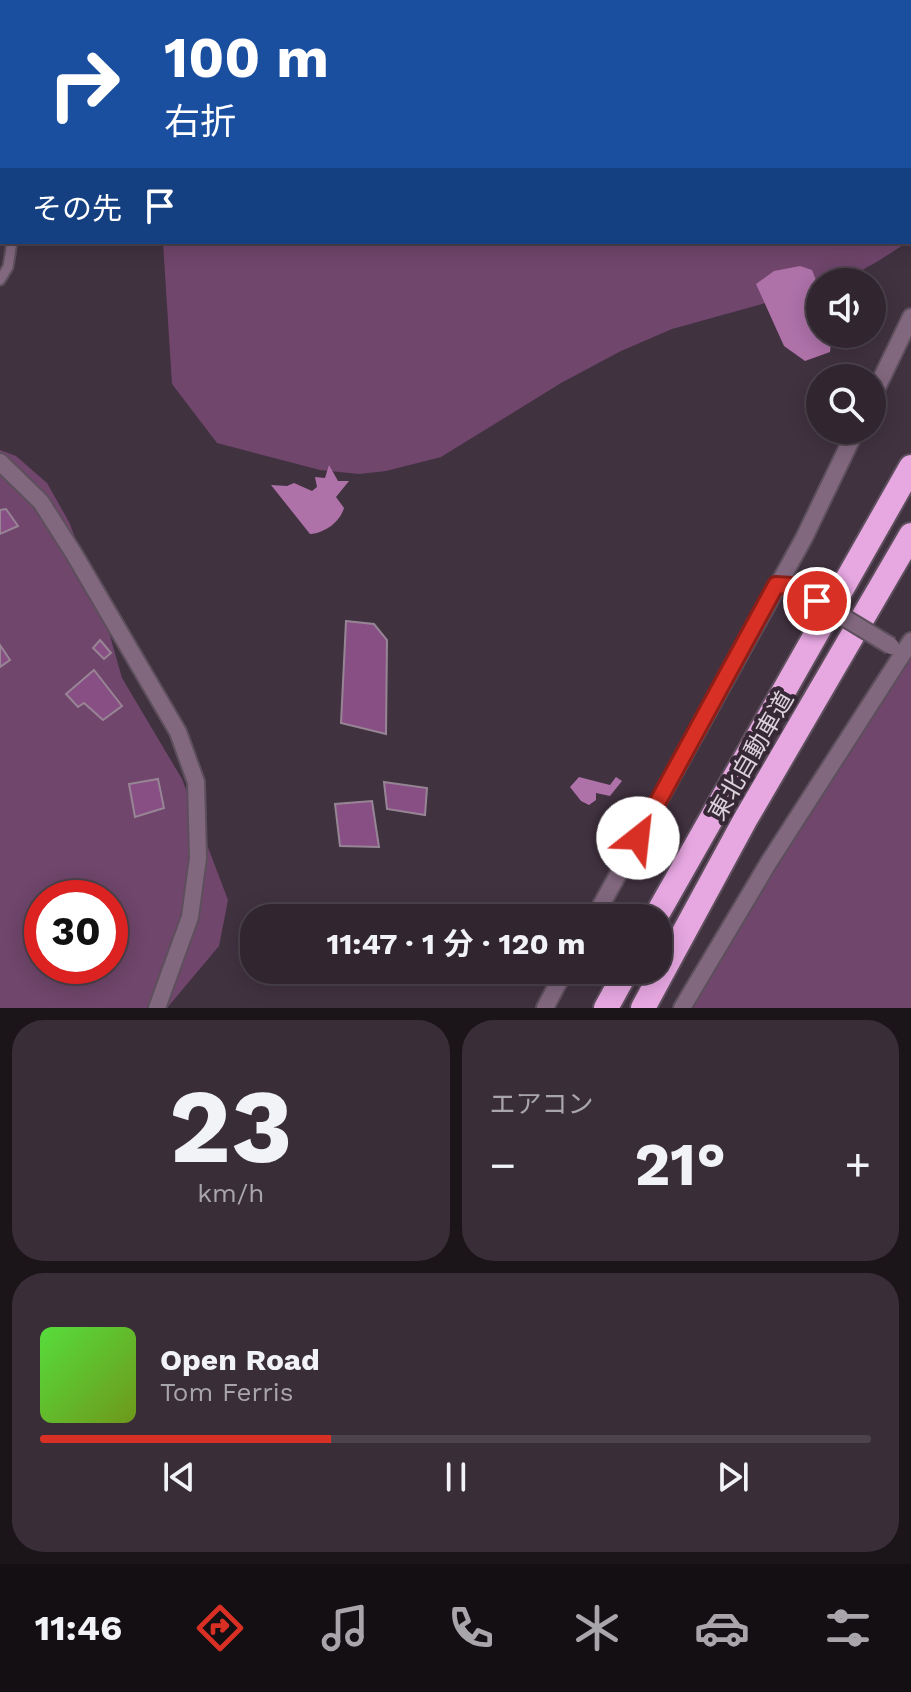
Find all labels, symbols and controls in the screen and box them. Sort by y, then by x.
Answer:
text: 100 m [164,25,329,91]
icon: right [32,32,136,136]
text: 右折 [164,101,236,143]
icon: arrive [138,184,182,228]
text: その先 [32,191,122,226]
map controls [806,268,886,444]
button: sound [806,268,886,348]
button: search [806,364,886,444]
pin [783,567,851,635]
icon: arrive [795,579,839,623]
street label: 東北自動車道 [703,687,799,825]
position arrow [596,796,680,880]
speed limit sign: 30 [24,880,128,984]
text: 11:47 · 1 分 · 120 m [326,926,586,961]
text: 23 [169,1065,293,1187]
text: エアコン [490,1089,594,1119]
text: 21° [635,1129,726,1200]
text: − [490,1139,516,1191]
text: + [844,1139,871,1191]
text: km/h [197,1178,264,1208]
text: Open Road [160,1342,320,1377]
text: Tom Ferris [160,1377,293,1407]
icon: previous [157,1455,201,1499]
icon: pause [434,1455,478,1499]
icon: next [711,1455,755,1499]
icon: directions [192,1600,248,1656]
icon: music [317,1600,373,1656]
icon: phone [443,1600,499,1656]
icon: climate [569,1600,625,1656]
icon: car [694,1600,750,1656]
icon: filters [820,1600,876,1656]
text: 11:46 [35,1607,122,1649]

